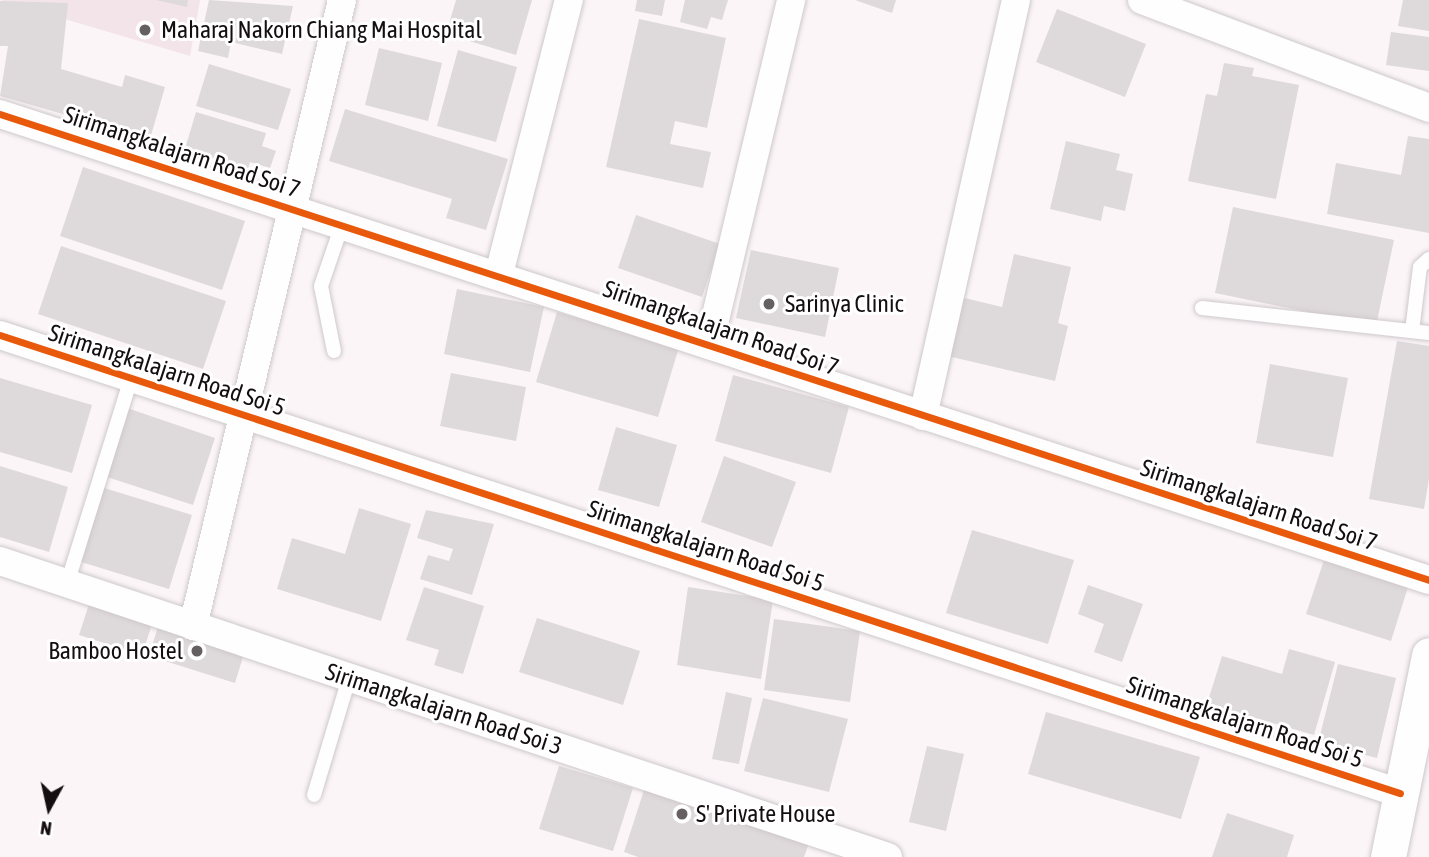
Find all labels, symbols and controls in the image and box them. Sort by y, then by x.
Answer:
place label: Maharaj Nakorn Chiang Mai Hospital [161,16,482,44]
marker: Maharaj Nakorn Chiang Mai Hospital [135,20,155,40]
street label: Sirimangkalajarn Road Soi 7 [60,100,304,204]
street label: Sirimangkalajarn Road Soi 7 [600,274,842,382]
place label: Sarinya Clinic [785,290,903,318]
marker: Sarinya Clinic [759,294,779,314]
street label: Sirimangkalajarn Road Soi 5 [45,318,289,422]
street label: Sirimangkalajarn Road Soi 7 [1137,453,1381,557]
street label: Sirimangkalajarn Road Soi 5 [584,494,828,598]
place label: Bamboo Hostel [48,637,183,665]
marker: Bamboo Hostel [189,643,205,659]
street label: Sirimangkalajarn Road Soi 3 [322,657,566,761]
street label: Sirimangkalajarn Road Soi 5 [1123,670,1367,774]
north arrow [14,773,84,843]
place label: S' Private House [696,800,836,828]
marker: S' Private House [674,806,690,822]
text: N [39,817,53,840]

